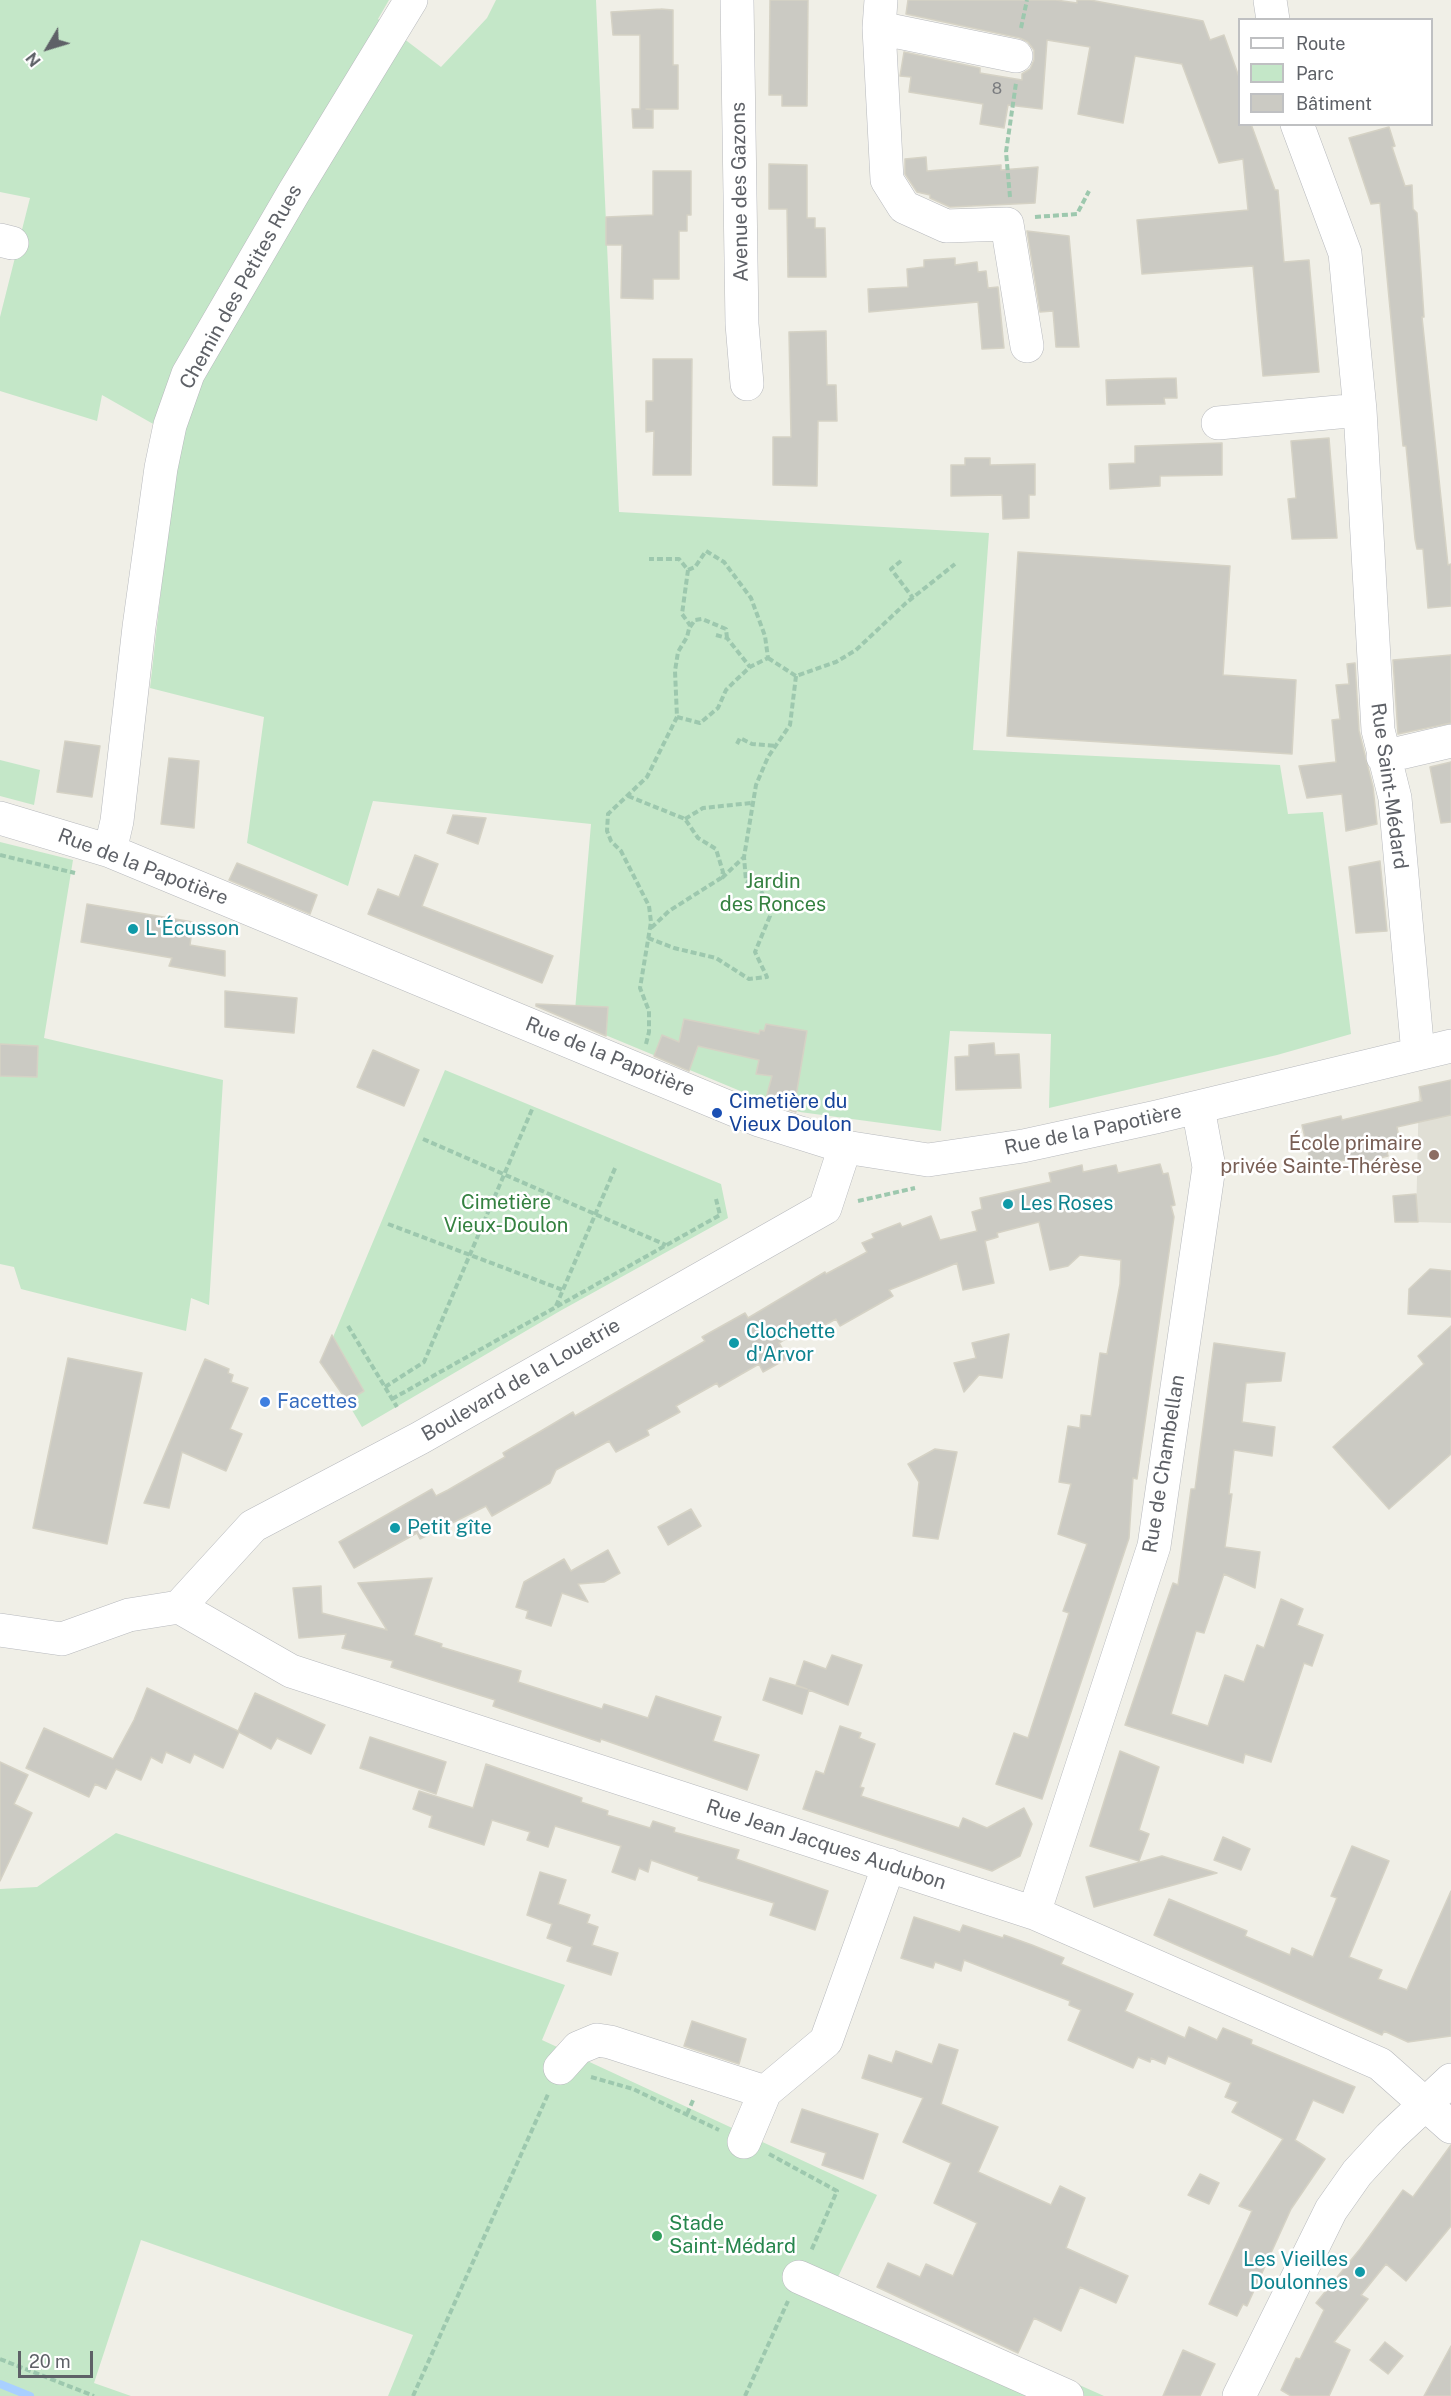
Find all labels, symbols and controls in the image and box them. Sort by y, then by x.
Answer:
north arrow [18,18,78,78]
legend [1238,18,1433,126]
text: Route [1296,33,1345,54]
text: N [22,49,45,70]
text: Parc [1296,63,1334,84]
house number: 8 [992,79,1002,99]
text: Bâtiment [1296,93,1372,114]
street label: Avenue des Gazons [726,102,754,282]
street label: Chemin des Petites Rues [175,181,307,393]
street label: Rue Saint-Médard [1365,701,1413,871]
street label: Rue de la Papotière [54,823,232,911]
park label: Jardin des Ronces [720,870,826,917]
place label: L'Écusson [145,917,239,941]
marker: L'Écusson [126,922,140,936]
street label: Rue de la Papotière [522,1012,698,1102]
place label: Cimetière du Vieux Doulon [729,1090,852,1137]
street label: Rue de la Papotière [1002,1099,1184,1161]
marker: Cimetière du Vieux Doulon [710,1106,724,1120]
place label: École primaire privée Sainte-Thérèse [1220,1132,1422,1179]
marker: École primaire privée Sainte-Thérèse [1427,1148,1441,1162]
park label: Cimetière Vieux-Doulon [444,1191,568,1238]
place label: Les Roses [1020,1192,1113,1216]
marker: Les Roses [1001,1197,1015,1211]
street label: Boulevard de la Louetrie [417,1313,625,1447]
place label: Clochette d'Arvor [746,1320,835,1367]
marker: Clochette d'Arvor [727,1336,741,1350]
street label: Rue de Chambellan [1138,1373,1190,1555]
place label: Facettes [277,1390,357,1414]
marker: Facettes [258,1395,272,1409]
place label: Petit gîte [407,1516,492,1540]
marker: Petit gîte [388,1521,402,1535]
street label: Rue Jean Jacques Audubon [703,1795,949,1895]
place label: Stade Saint-Médard [669,2212,796,2259]
marker: Stade Saint-Médard [650,2229,664,2243]
place label: Les Vieilles Doulonnes [1243,2248,1348,2295]
marker: Les Vieilles Doulonnes [1353,2265,1367,2279]
scale bar [21,2339,96,2377]
text: 20 m [29,2351,71,2372]

